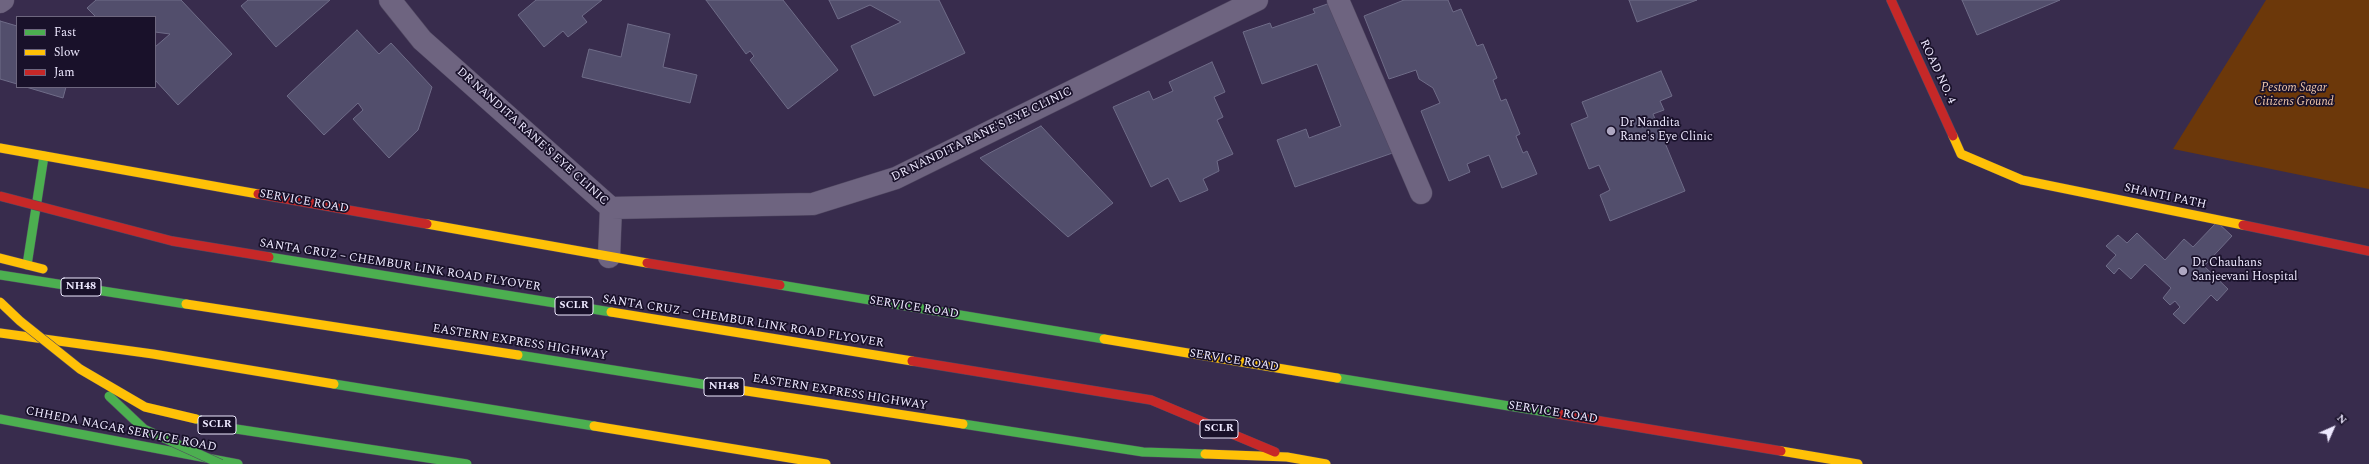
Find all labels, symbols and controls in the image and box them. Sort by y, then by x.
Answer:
legend [16,16,156,88]
text: Fast [54,23,76,42]
street label: ROAD NO. 4 [1916,38,1958,106]
text: Slow [54,43,79,62]
text: Jam [54,63,75,82]
street label: DR NANDITA RANE'S EYE CLINIC [453,65,611,209]
park label: Pestom Sagar Citizens Ground [2254,82,2334,110]
street label: DR NANDITA RANE'S EYE CLINIC [889,85,1075,185]
place label: Dr Nandita Rane's Eye Clinic [1620,117,1713,145]
marker: Dr Nandita Rane's Eye Clinic [1605,125,1617,137]
street label: SHANTI PATH [2123,181,2207,213]
street label: SERVICE ROAD [258,187,350,217]
street label: SANTA CRUZ – CHEMBUR LINK ROAD FLYOVER [258,237,542,295]
place label: Dr Chauhans Sanjeevani Hospital [2192,257,2298,285]
marker: Dr Chauhans Sanjeevani Hospital [2177,265,2189,277]
road number: NH48 [61,278,101,296]
street label: SANTA CRUZ – CHEMBUR LINK ROAD FLYOVER [601,293,885,351]
street label: SERVICE ROAD [868,294,960,322]
road number: SCLR [555,297,593,315]
street label: EASTERN EXPRESS HIGHWAY [432,322,608,364]
street label: SERVICE ROAD [1188,347,1280,375]
street label: EASTERN EXPRESS HIGHWAY [752,372,928,414]
road number: NH48 [704,378,744,396]
street label: SERVICE ROAD [1507,399,1599,427]
street label: CHHEDA NAGAR SERVICE ROAD [24,404,218,456]
north arrow [2313,408,2353,448]
text: N [2333,410,2351,428]
road number: SCLR [198,416,236,434]
road number: SCLR [1200,420,1238,438]

